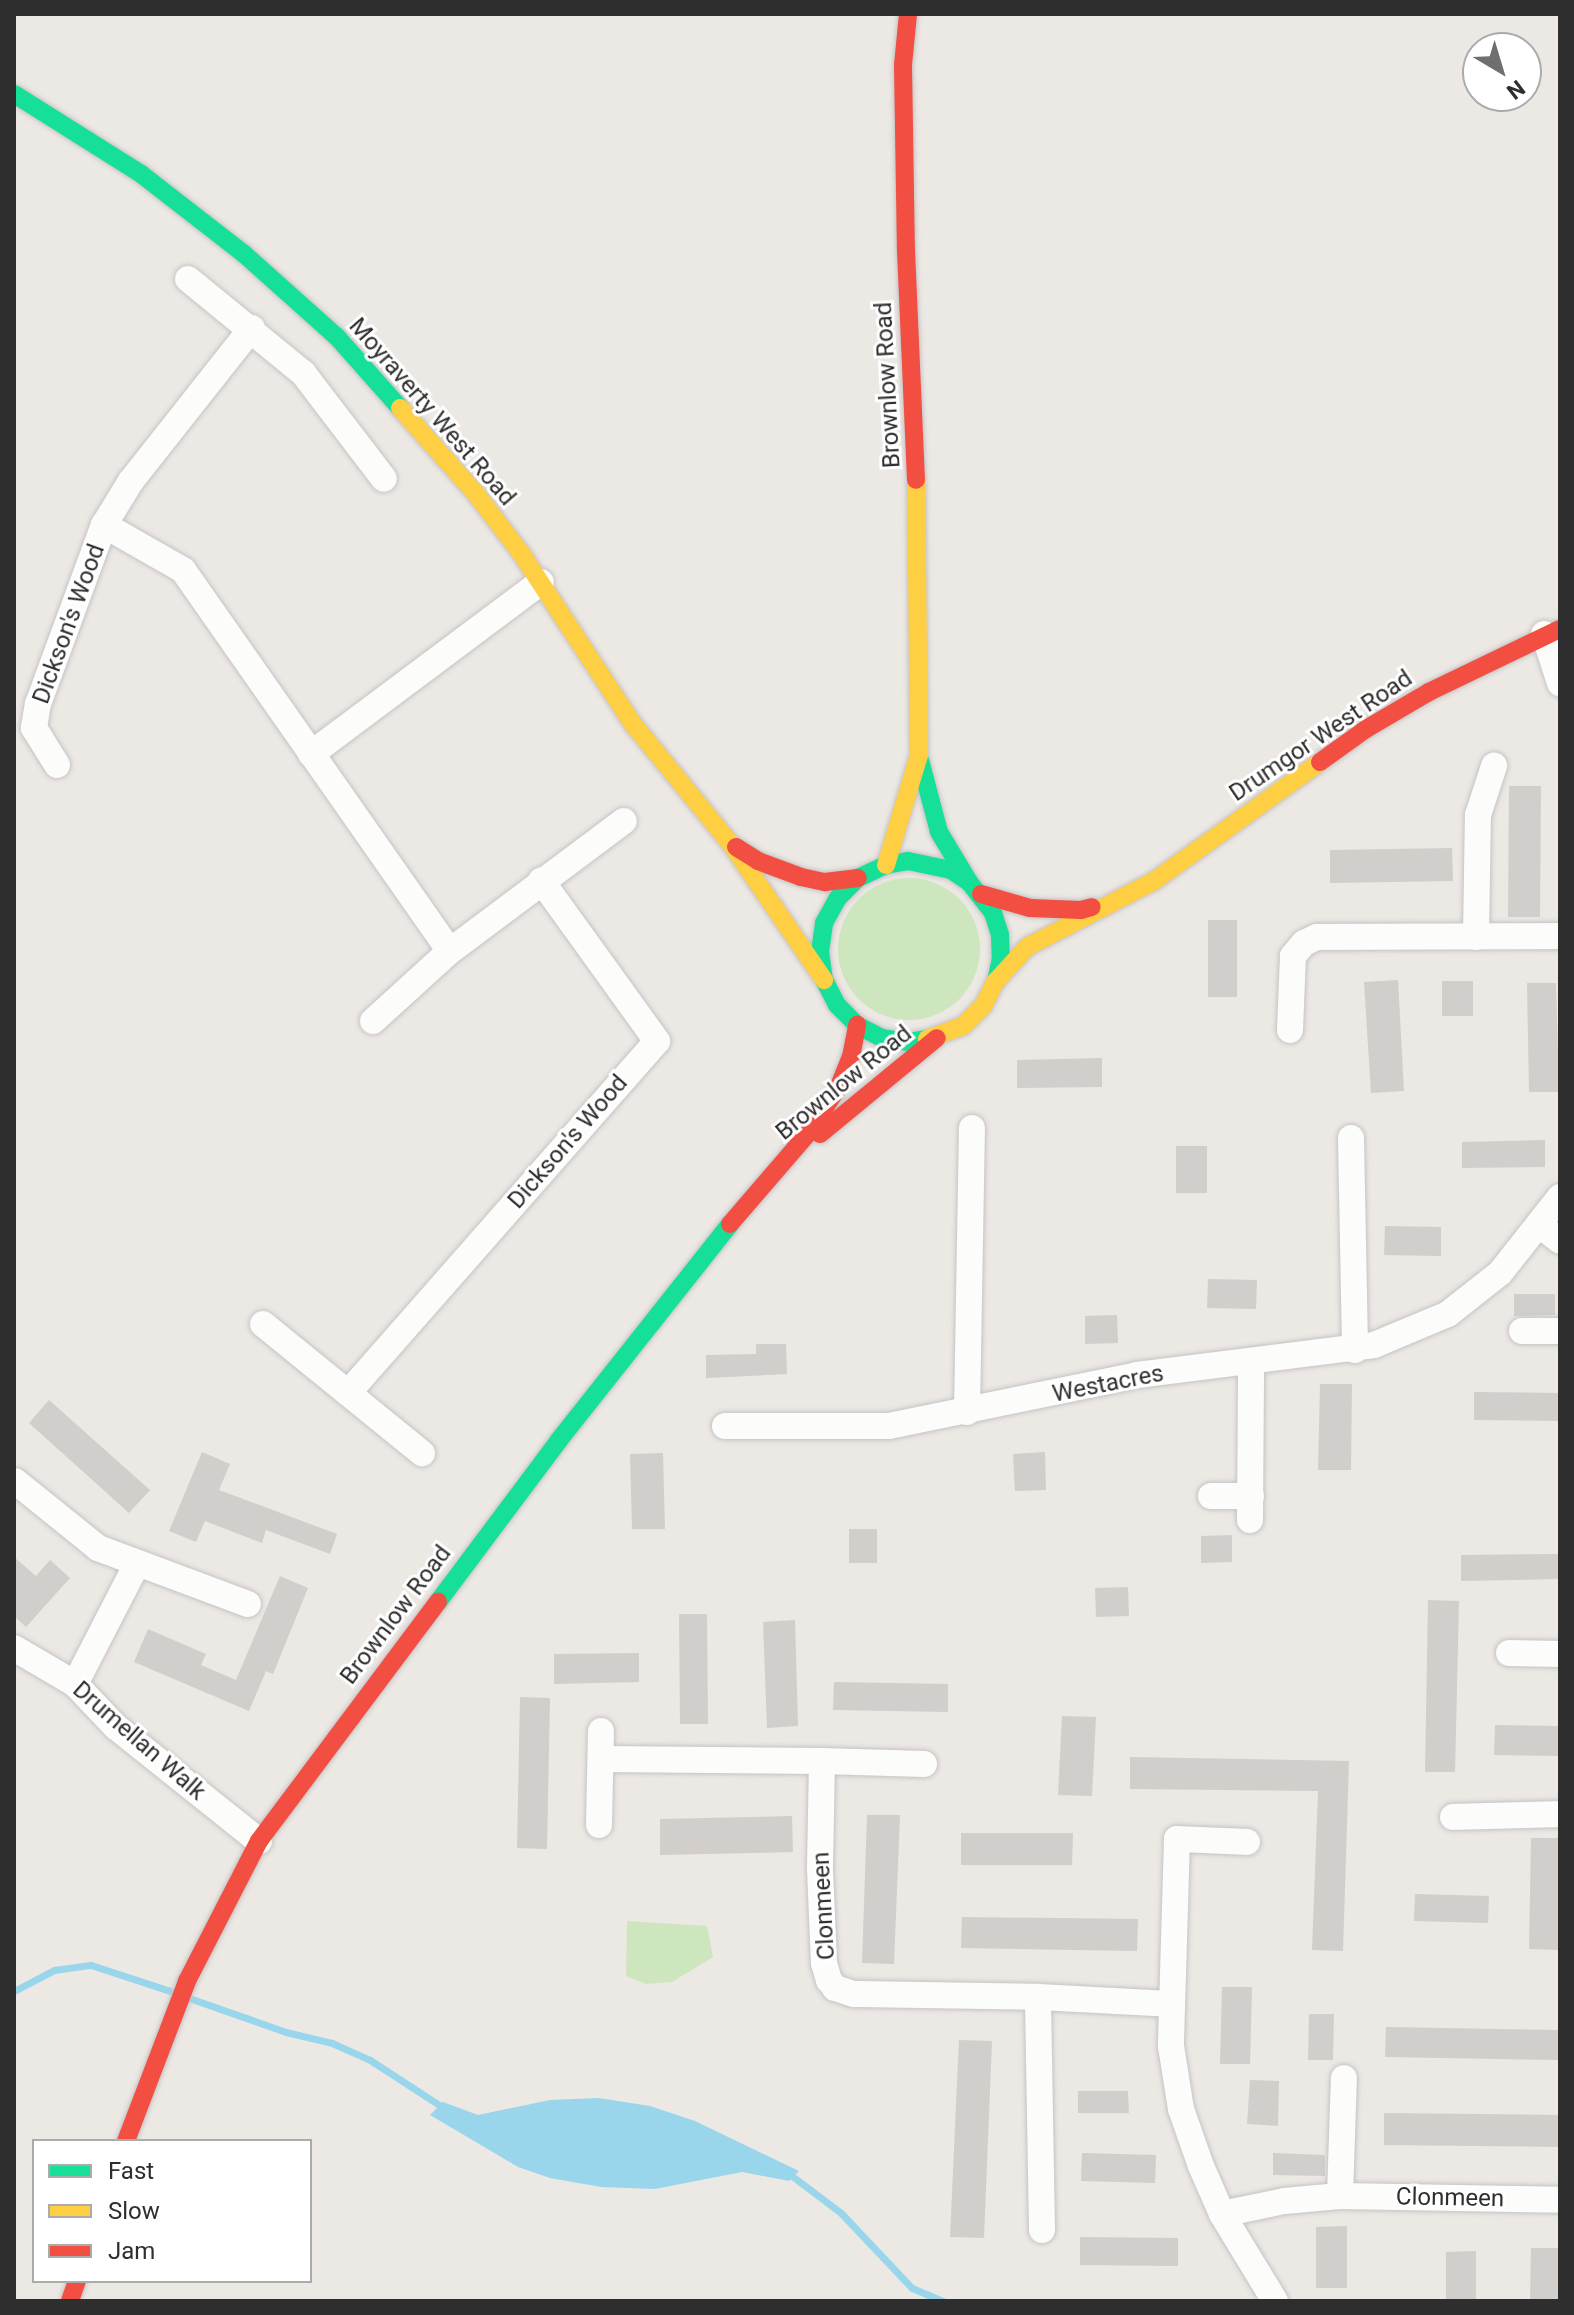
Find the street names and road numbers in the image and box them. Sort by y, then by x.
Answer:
street label: Brownlow Road [869,301,907,469]
street label: Moyraverty West Road [343,312,521,512]
street label: Dickson's Wood [27,540,111,708]
street label: Drumgor West Road [1224,664,1418,808]
street label: Brownlow Road [770,1019,918,1147]
street label: Dickson's Wood [502,1069,634,1215]
street label: Westacres [1050,1359,1166,1409]
street label: Brownlow Road [334,1540,458,1690]
street label: Drumellan Walk [67,1675,211,1807]
street label: Clonmeen [807,1851,841,1961]
street label: Clonmeen [1396,2183,1504,2213]

